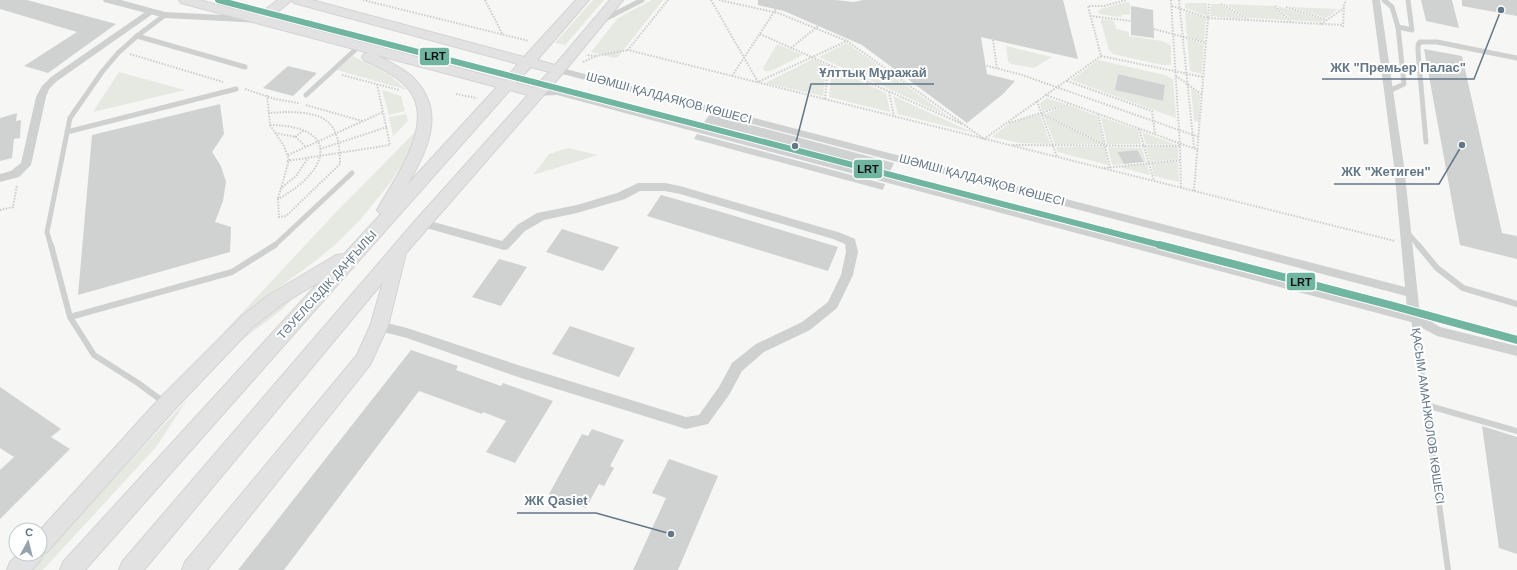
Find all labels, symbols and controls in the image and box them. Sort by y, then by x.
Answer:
line badge: LRT [419,47,450,66]
text: LRT [424,50,446,62]
callout: ЖК "Премьер Палас" [1322,54,1474,79]
callout: Ұлттық Мұражай [811,59,934,84]
text: ЖК "Премьер Палас" [1329,60,1466,75]
text: Ұлттық Мұражай [819,65,927,80]
street label: ШӘМШІ ҚАЛДАЯҚОВ КӨШЕСІ [585,69,753,127]
street label: ШӘМШІ ҚАЛДАЯҚОВ КӨШЕСІ [898,151,1066,209]
line badge: LRT [853,159,883,179]
callout: ЖК "Жетиген" [1334,159,1439,184]
text: LRT [857,163,879,175]
text: ЖК "Жетиген" [1340,164,1431,179]
street label: ТӘУЕЛСІЗДІК ДАҢҒЫЛЫ [275,228,379,342]
line badge: LRT [1286,272,1316,291]
text: LRT [1290,276,1312,288]
street label: ҚАСЫМ АМАНЖОЛОВ КӨШЕСІ [1409,327,1447,505]
callout: ЖК Qasiet [517,488,596,513]
text: ЖК Qasiet [523,493,588,508]
north arrow [8,522,48,562]
text: С [25,526,34,539]

